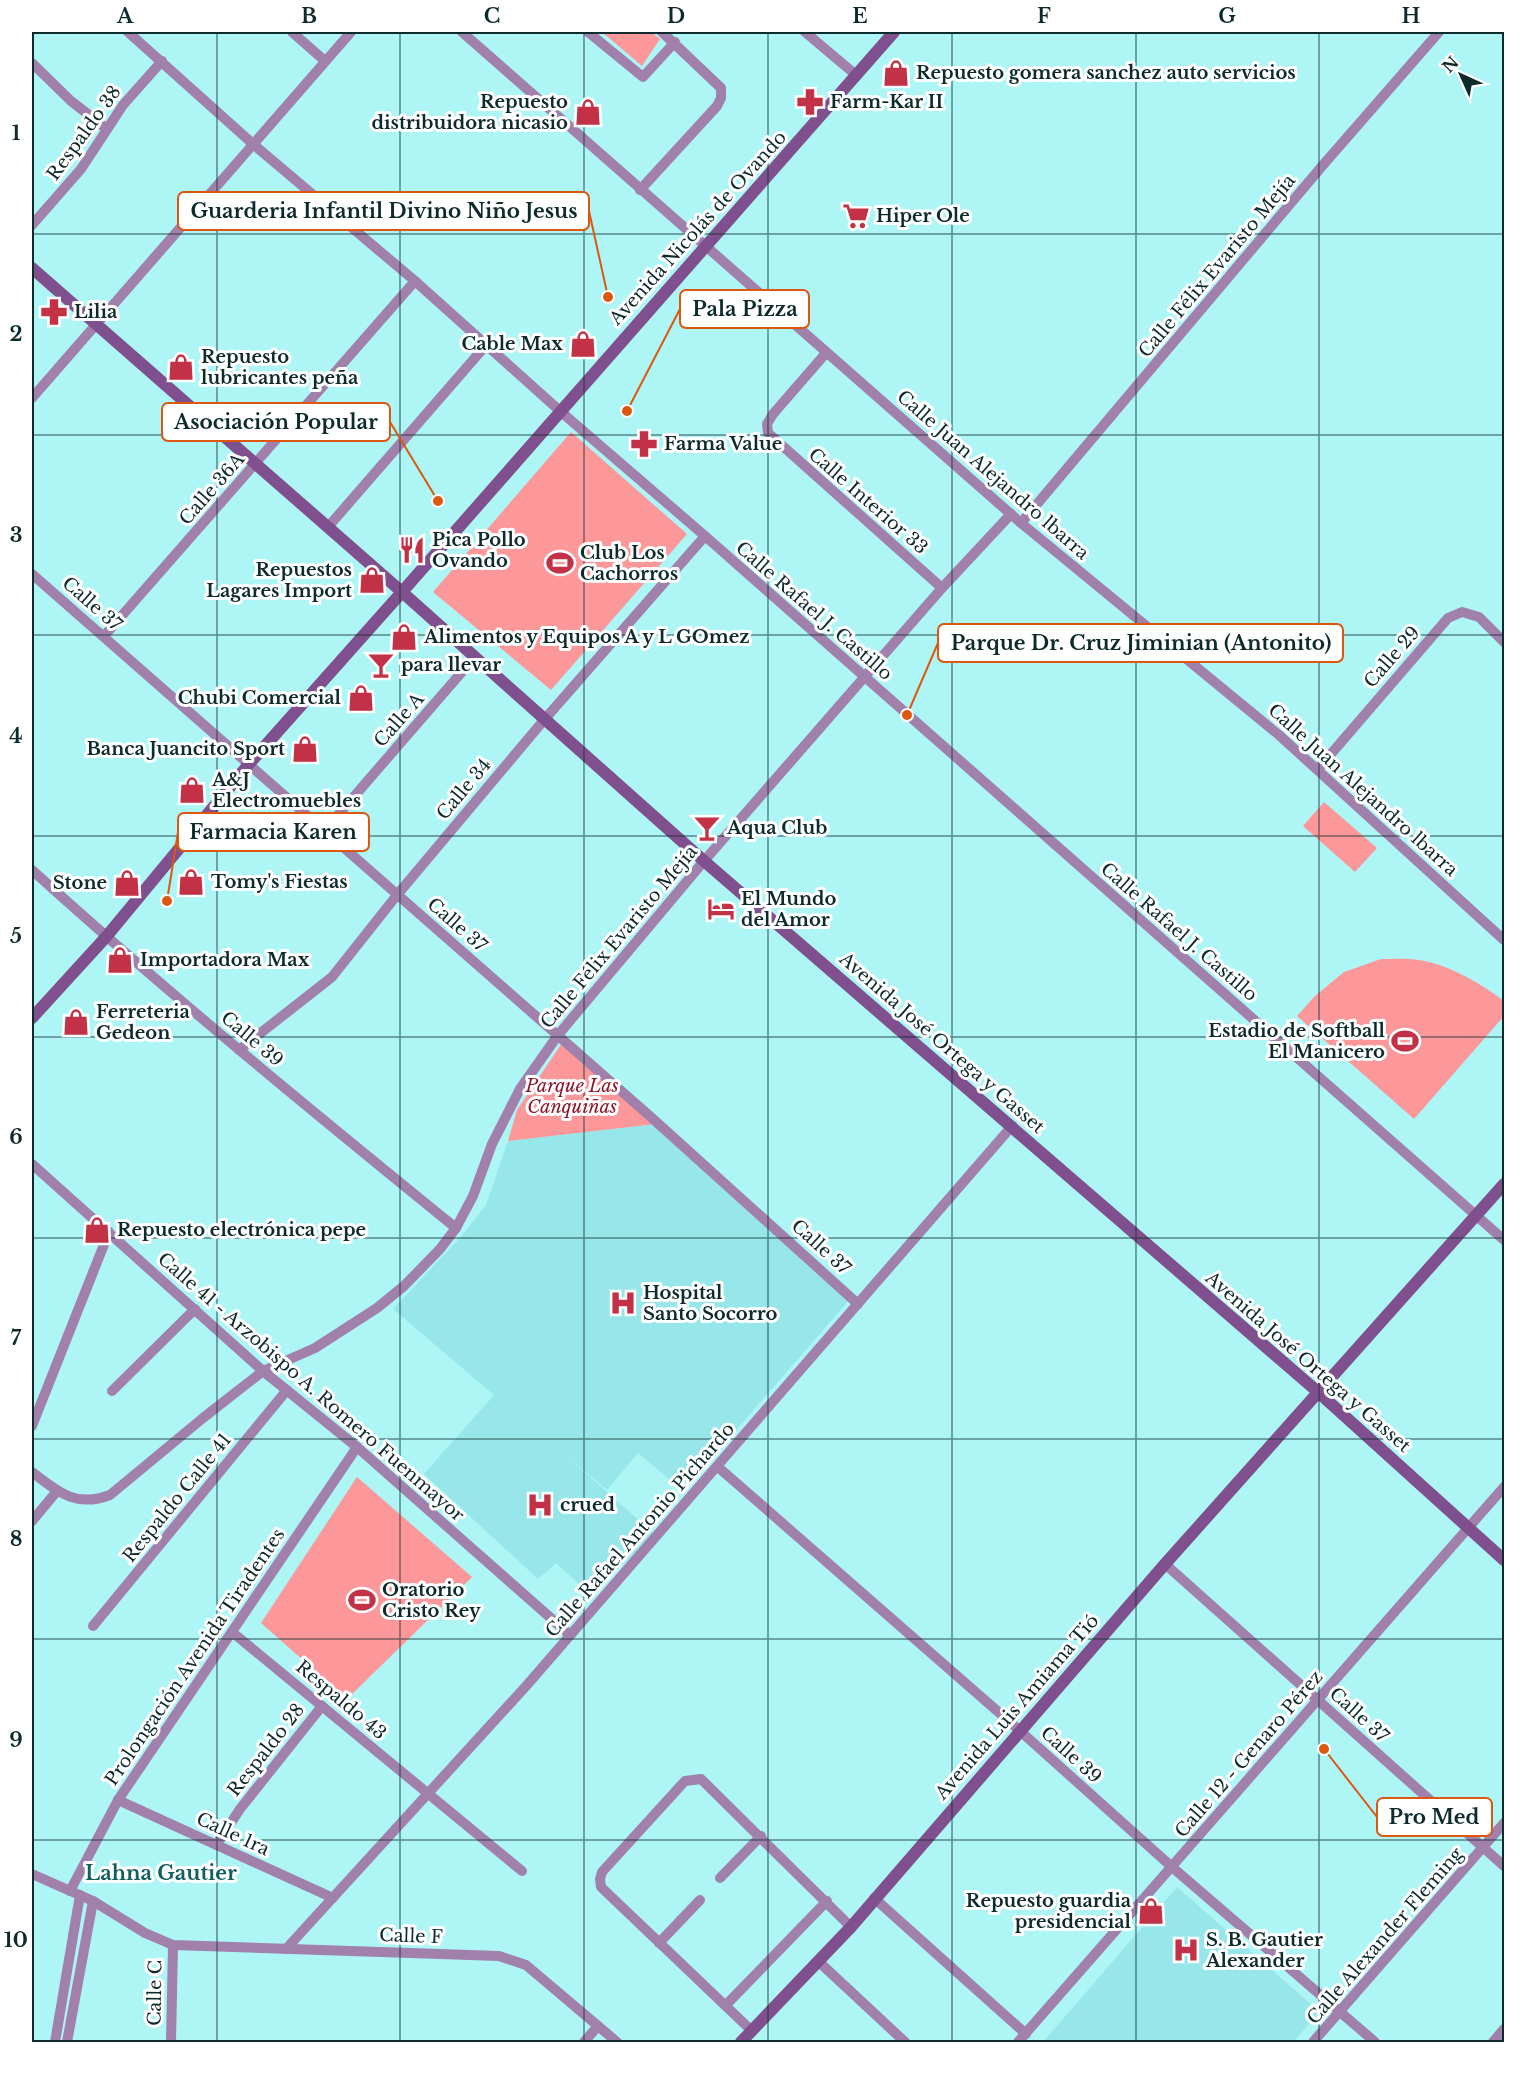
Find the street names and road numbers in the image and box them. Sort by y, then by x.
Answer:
street label: Respaldo 38 [42,81,126,185]
street label: Avenida Nicolás de Ovando [604,126,791,330]
street label: Calle Félix Evaristo Mejía [1134,170,1300,362]
street label: Calle Juan Alejandro lbarra [892,386,1094,564]
street label: Calle Interior 33 [804,443,932,559]
street label: Calle 36A [175,448,250,529]
street label: Calle Rafael J. Castillo [731,537,897,685]
street label: Calle 37 [58,572,127,636]
street label: Calle 29 [1359,622,1425,692]
street label: Calle A [369,688,429,752]
street label: Calle Juan Alejandro lbarra [1264,699,1462,881]
street label: Calle 34 [432,754,496,824]
street label: Calle Félix Evaristo Mejía [536,841,702,1033]
street label: Calle Rafael J. Castillo [1096,858,1262,1006]
street label: Calle 37 [423,893,492,957]
street label: Avenida José Ortega y Gasset [834,947,1049,1138]
street label: Calle 39 [216,1007,288,1071]
street label: Calle 37 [787,1215,856,1280]
street label: Calle 41 - Arzobispo A. Romero Fuenmayor [153,1248,469,1526]
street label: Avenida José Ortega y Gasset [1200,1266,1415,1457]
street label: Calle Rafael Antonio Pichardo [541,1418,739,1642]
street label: Respaldo Calle 41 [118,1429,236,1567]
street label: Prolongación Avenida Tiradentes [101,1524,289,1790]
street label: Avenida Luis Amiama Tió [930,1610,1103,1805]
street label: Respaldo 43 [291,1656,391,1744]
street label: Calle 12 - Genaro Pérez [1171,1666,1327,1842]
street label: Calle 37 [1325,1683,1394,1748]
street label: Respaldo 28 [223,1699,309,1801]
street label: Calle 39 [1036,1722,1106,1788]
street label: Calle 1ra [193,1808,273,1860]
street label: Calle Alexander Fleming [1302,1843,1468,2029]
street label: Calle F [379,1924,443,1948]
street label: Calle C [143,1960,167,2026]

